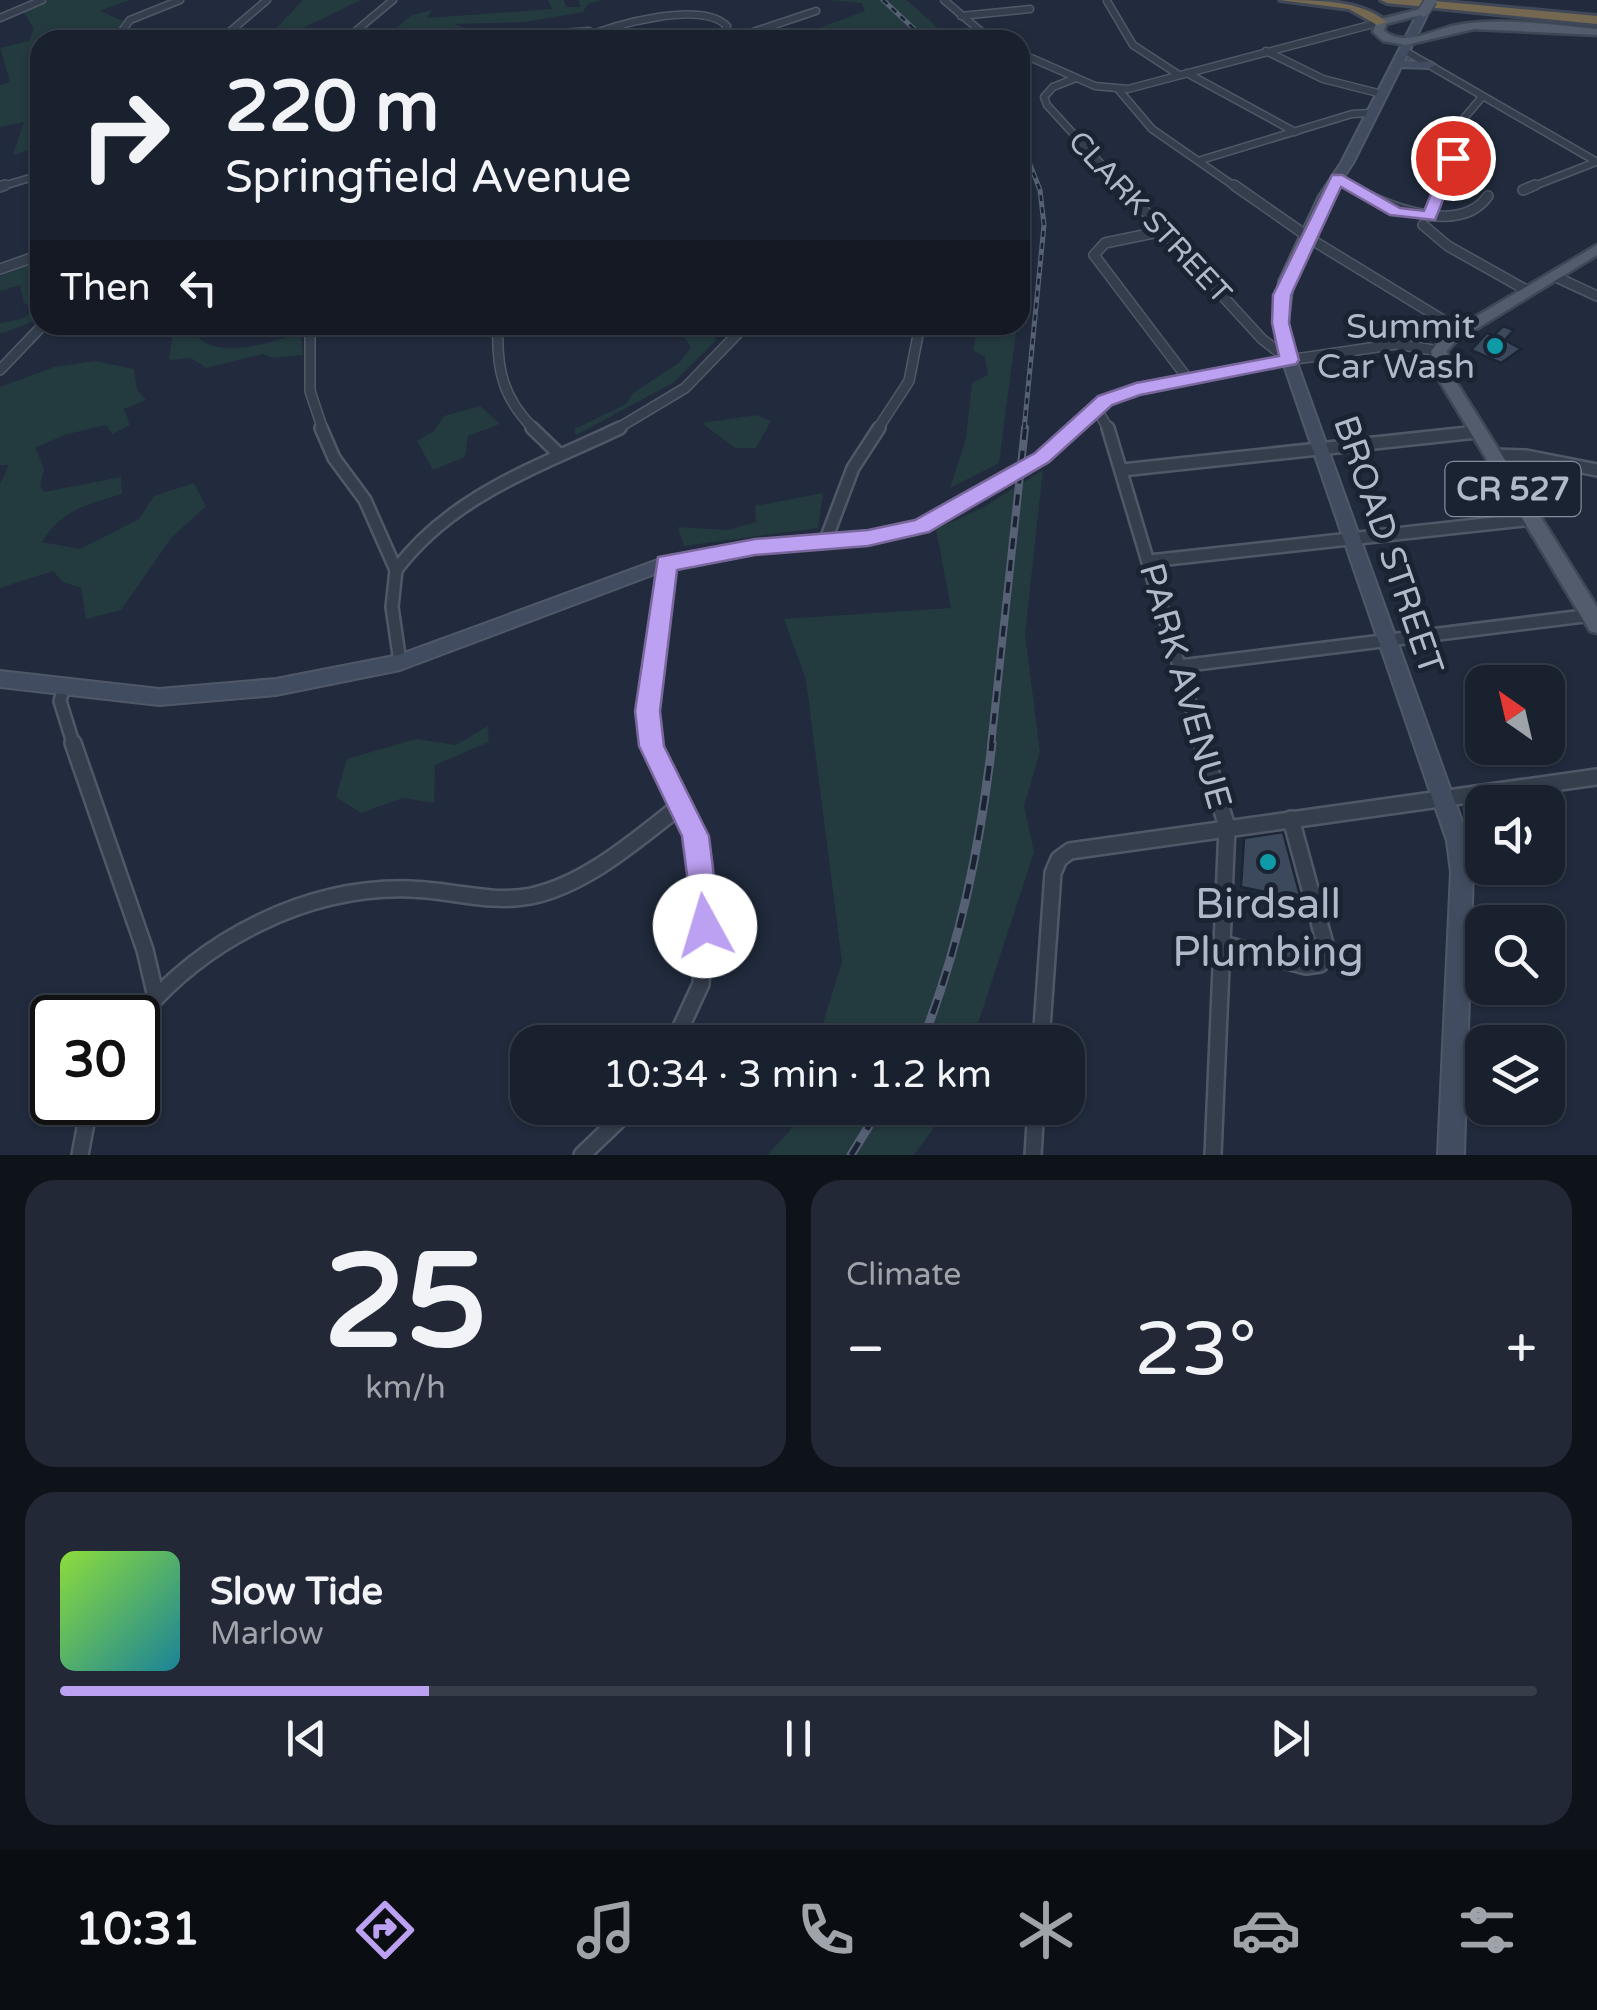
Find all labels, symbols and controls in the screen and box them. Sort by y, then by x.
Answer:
text: 220 m [225,66,439,150]
icon: right [60,70,190,200]
pin [1411,116,1496,201]
street label: CLARK STREET [1060,123,1239,311]
icon: arrive [1426,131,1481,186]
text: Springfield Avenue [225,151,632,205]
icon: left [171,260,226,315]
text: Then [60,265,151,311]
place label: Summit Car Wash [1317,306,1475,388]
marker: Summit Car Wash [1484,335,1506,357]
street label: BROAD STREET [1324,410,1452,680]
road number: CR 527 [1446,462,1580,516]
street label: PARK AVENUE [1130,559,1240,814]
north arrow [1465,665,1565,765]
map controls [1465,665,1565,1125]
button: sound [1465,785,1565,885]
marker: Birdsall Plumbing [1257,851,1279,873]
position arrow [653,874,757,978]
place label: Birdsall Plumbing [1172,879,1364,978]
button: search [1465,905,1565,1005]
speed limit sign: 30 [30,995,160,1125]
button: layers [1465,1025,1565,1125]
text: 10:34 · 3 min · 1.2 km [603,1052,992,1098]
text: 25 [324,1226,487,1382]
text: Climate [846,1256,961,1294]
text: 23° [1134,1305,1257,1395]
text: − [846,1317,885,1383]
text: + [1506,1317,1537,1383]
text: km/h [365,1369,446,1407]
text: Slow Tide [210,1569,383,1615]
text: Marlow [210,1615,324,1653]
icon: previous [279,1711,334,1766]
icon: pause [771,1711,826,1766]
icon: next [1263,1711,1318,1766]
icon: directions [350,1895,420,1965]
icon: music [571,1895,641,1965]
icon: phone [791,1895,861,1965]
icon: climate [1011,1895,1081,1965]
icon: car [1231,1895,1301,1965]
icon: filters [1452,1895,1522,1965]
text: 10:31 [75,1903,200,1957]

